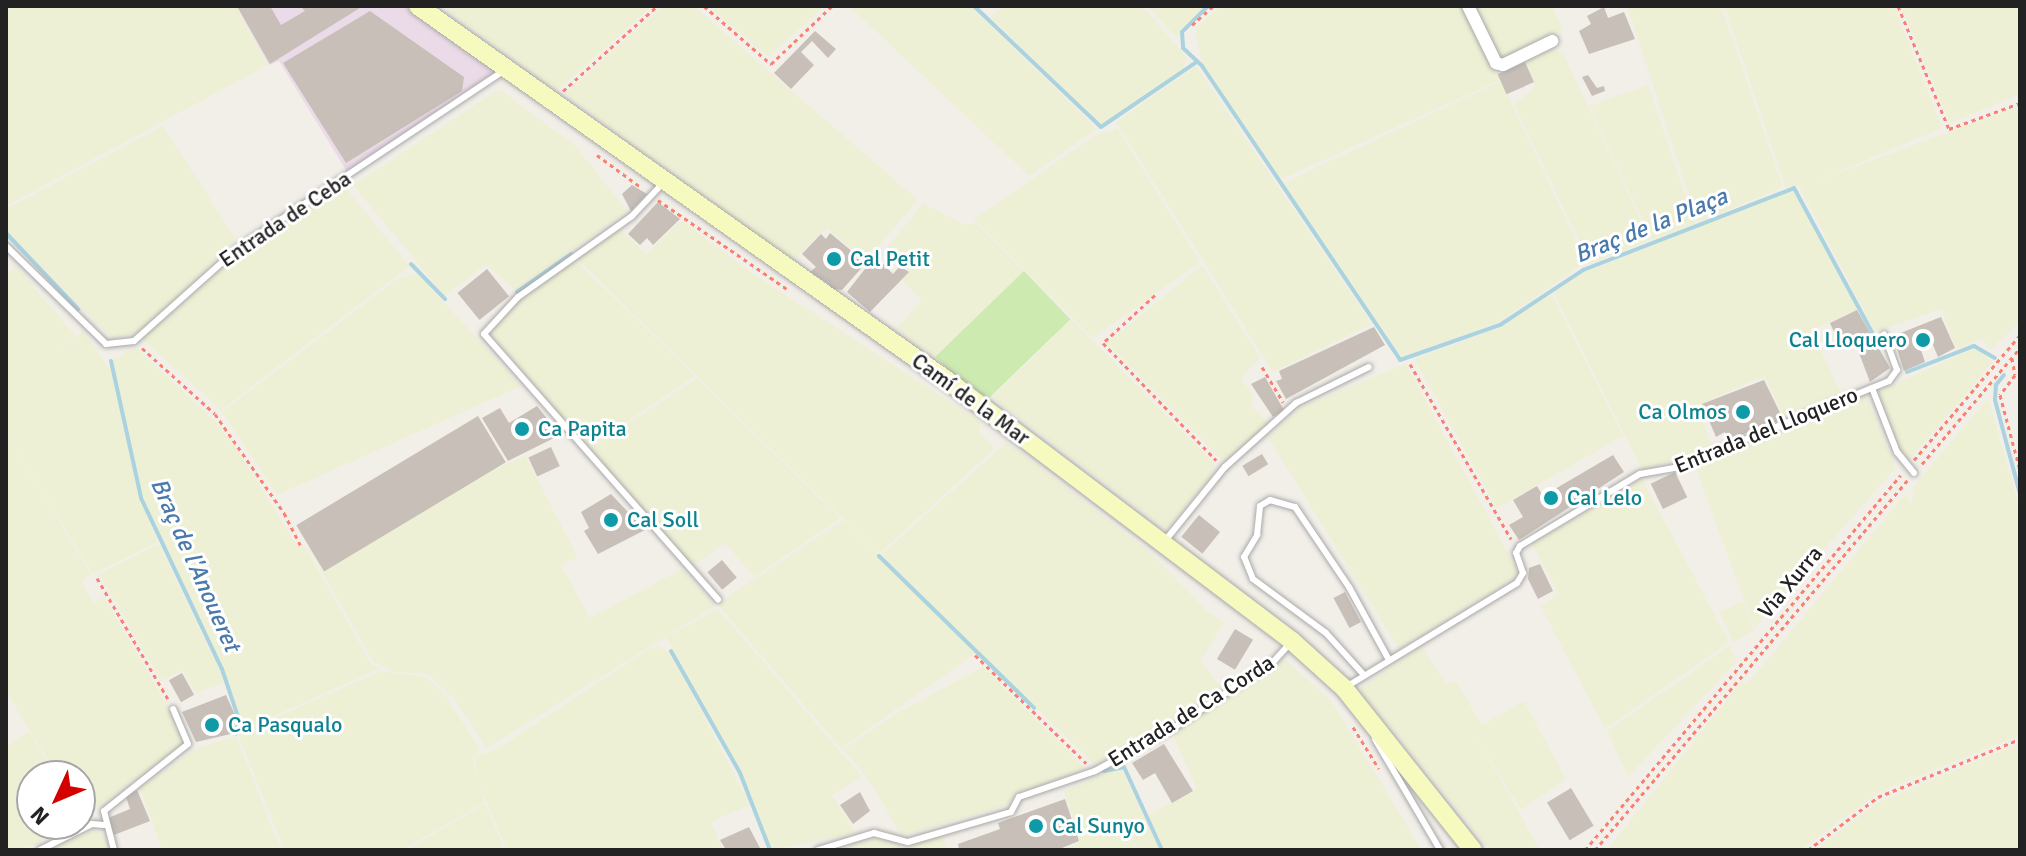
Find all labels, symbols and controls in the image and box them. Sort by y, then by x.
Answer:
street label: Entrada de Ceba [214,165,356,273]
water label: Braç de la Plaça [1570,182,1732,270]
place label: Cal Petit [850,246,930,272]
marker: Cal Petit [825,250,843,268]
place label: Cal Lloquero [1789,327,1907,353]
marker: Cal Lloquero [1914,331,1932,349]
street label: Camí de la Mar [907,347,1035,451]
street label: Entrada del Lloquero [1670,381,1862,479]
place label: Ca Olmos [1638,399,1727,425]
marker: Ca Olmos [1734,403,1752,421]
place label: Ca Papita [538,416,627,442]
marker: Ca Papita [513,420,531,438]
water label: Braç de l'Anoueret [144,474,246,656]
place label: Cal Lelo [1567,485,1642,511]
marker: Cal Lelo [1542,489,1560,507]
place label: Cal Soll [627,507,699,533]
marker: Cal Soll [602,511,620,529]
street label: Via Xurra [1752,540,1828,624]
street label: Entrada de Ca Corda [1103,649,1279,773]
place label: Ca Pasqualo [228,712,342,738]
marker: Ca Pasqualo [203,716,221,734]
north arrow [16,760,96,840]
text: N [25,801,55,831]
place label: Cal Sunyo [1052,813,1145,839]
marker: Cal Sunyo [1027,817,1045,835]

